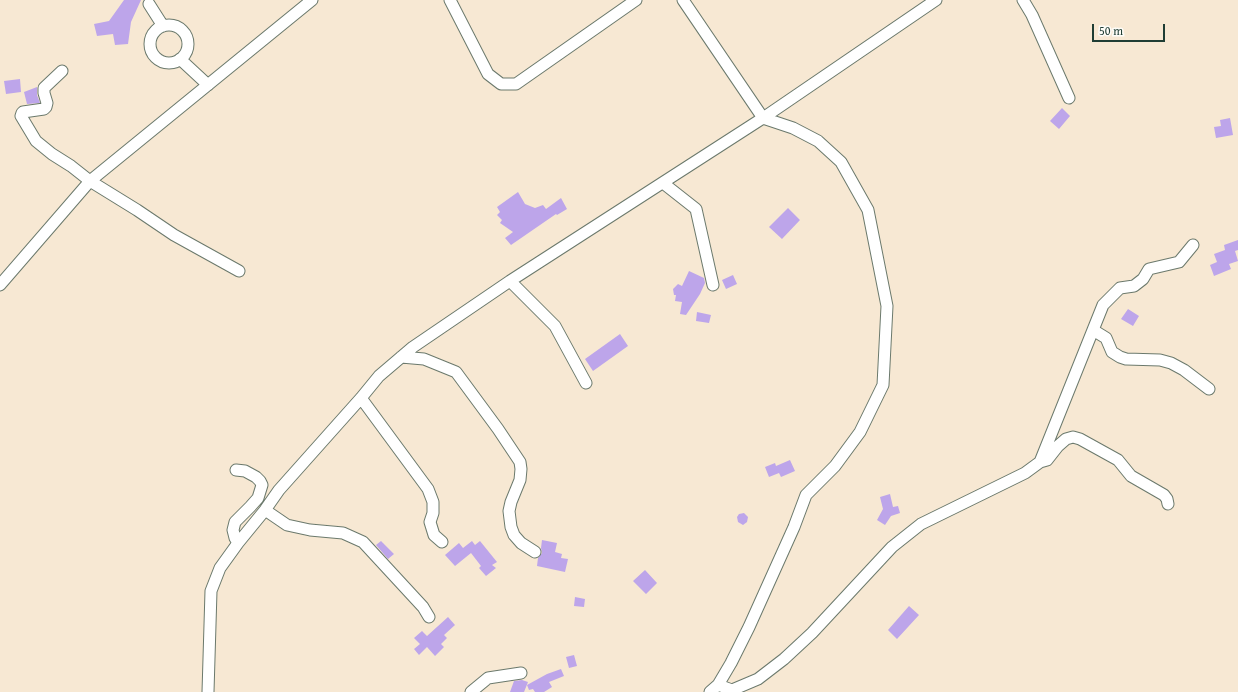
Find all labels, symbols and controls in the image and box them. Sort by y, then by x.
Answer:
scale bar [1094,16,1167,42]
text: 50 m [1099,22,1123,39]

